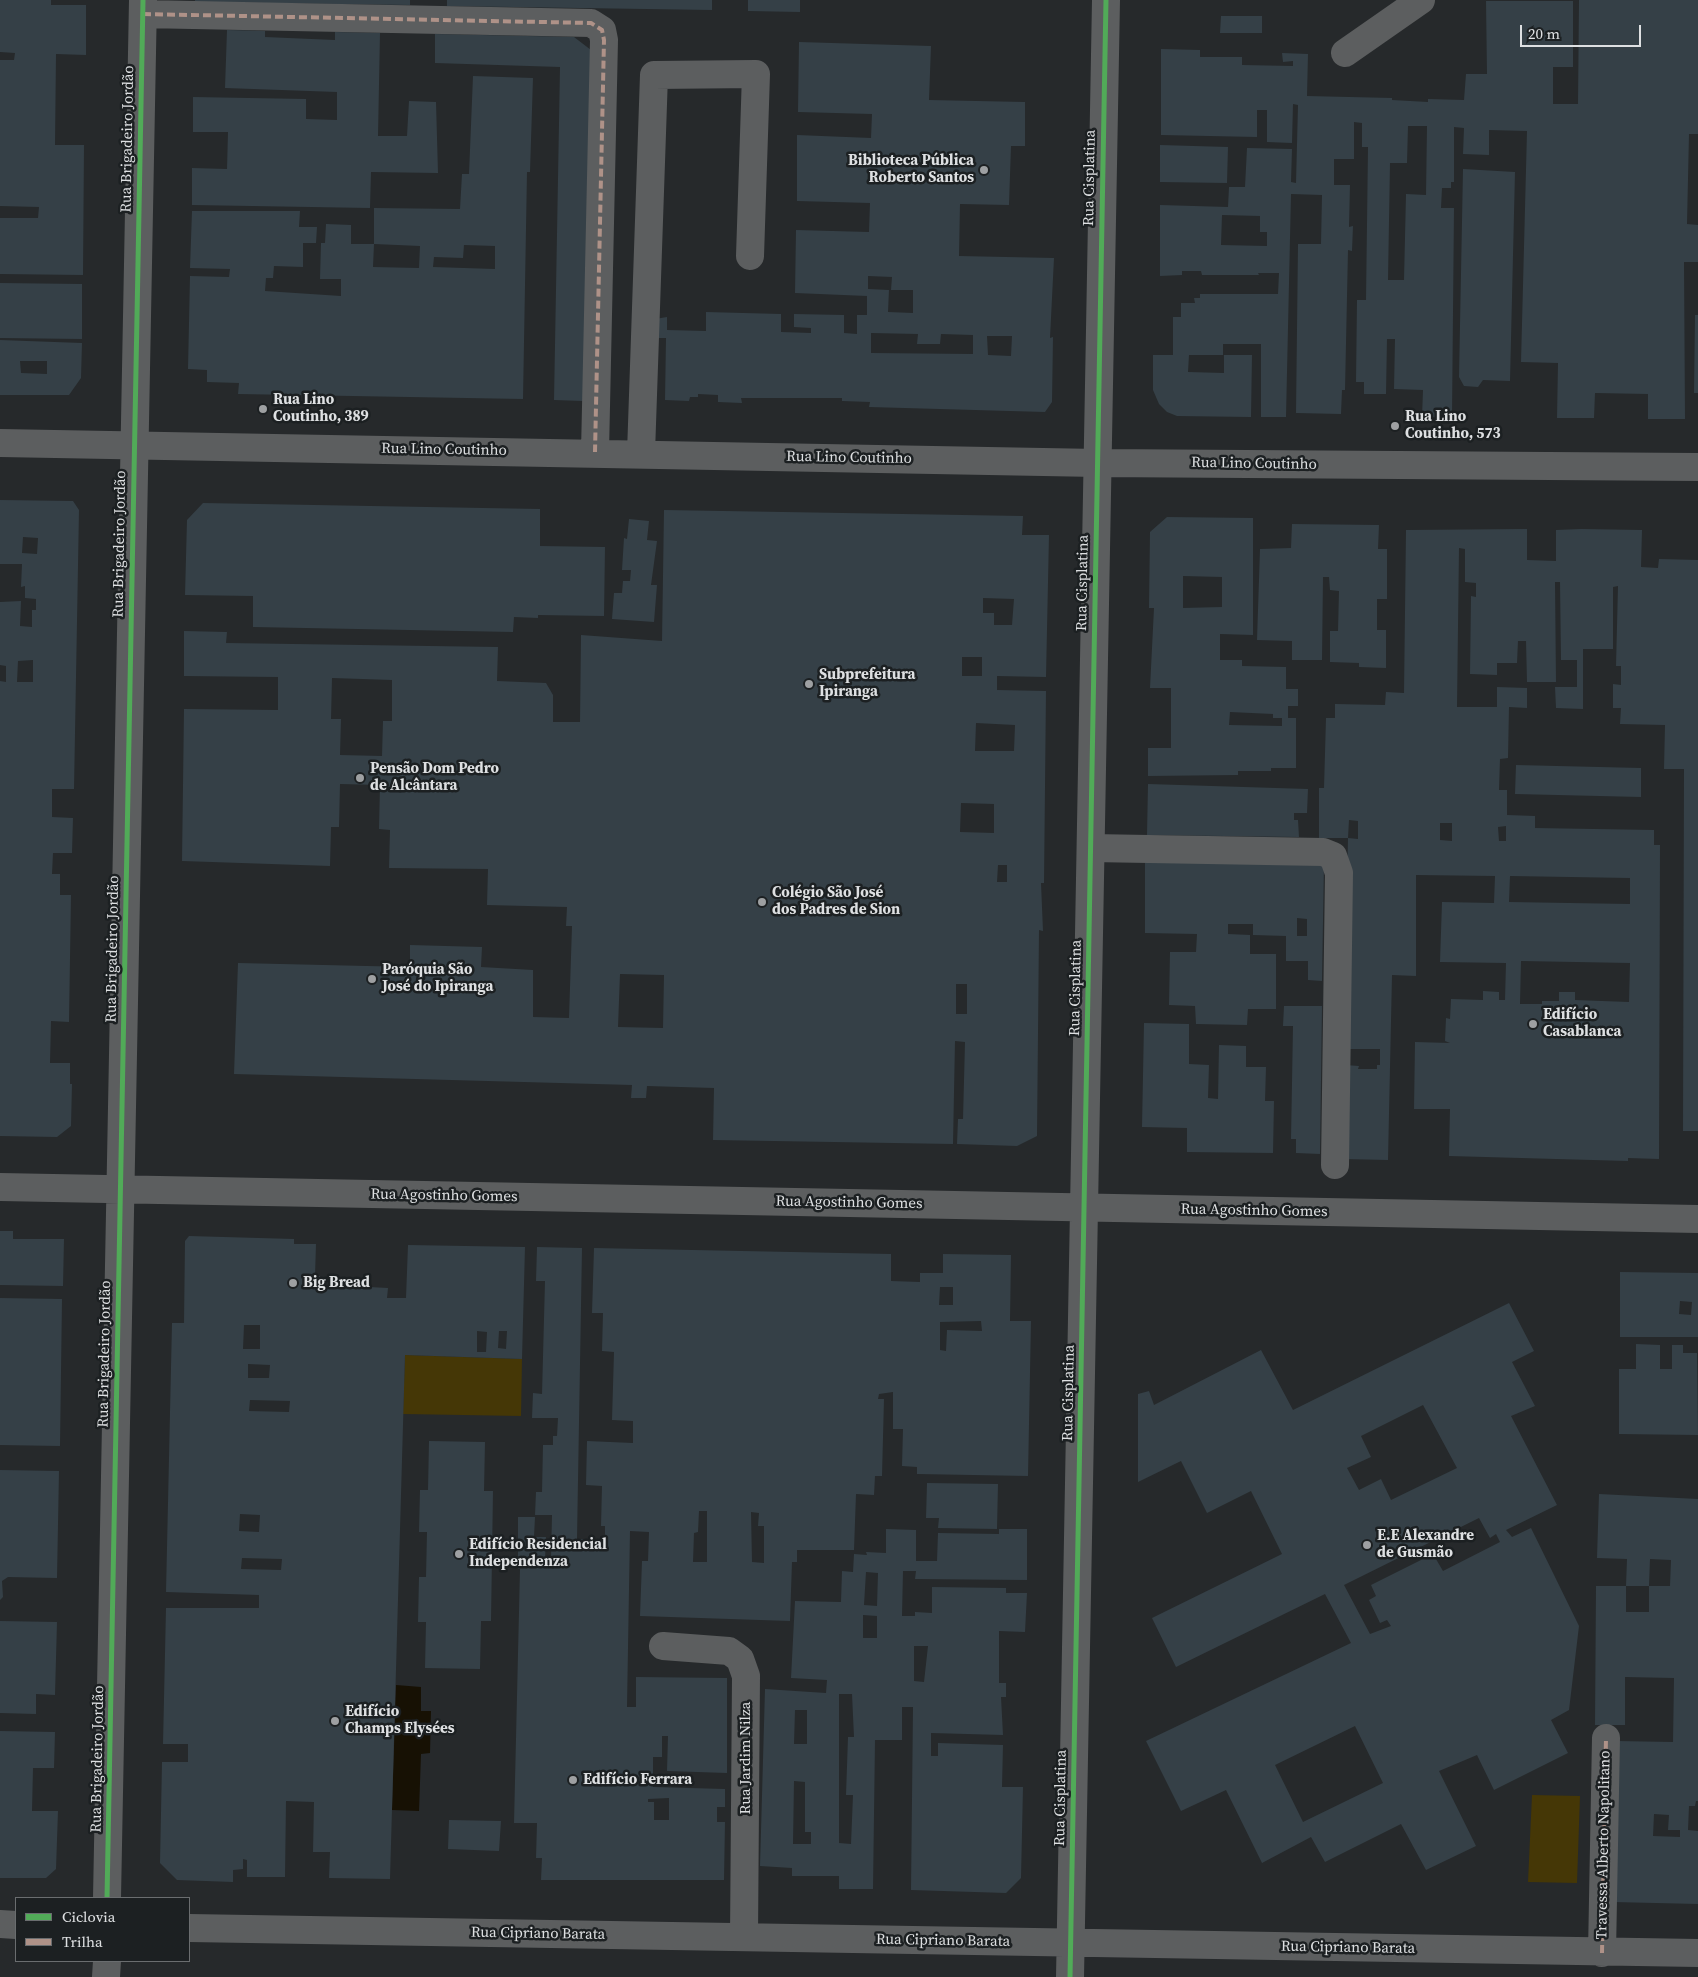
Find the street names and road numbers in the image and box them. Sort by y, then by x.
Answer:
street label: Rua Brigadeiro Jordão [118,65,138,213]
street label: Rua Cisplatina [1080,130,1100,226]
street label: Rua Lino Coutinho [381,440,507,460]
street label: Rua Lino Coutinho [786,448,912,468]
street label: Rua Lino Coutinho [1191,454,1317,474]
street label: Rua Brigadeiro Jordão [110,470,130,618]
street label: Rua Cisplatina [1073,535,1093,631]
street label: Rua Brigadeiro Jordão [103,875,123,1023]
street label: Rua Cisplatina [1066,940,1086,1036]
street label: Rua Agostinho Gomes [370,1186,518,1206]
street label: Rua Agostinho Gomes [775,1193,923,1213]
street label: Rua Agostinho Gomes [1180,1201,1328,1221]
street label: Rua Brigadeiro Jordão [95,1280,115,1428]
street label: Rua Cisplatina [1059,1345,1079,1441]
street label: Rua Brigadeiro Jordão [88,1685,108,1833]
street label: Rua Jardim Nilza [737,1702,755,1814]
street label: Rua Cisplatina [1051,1750,1071,1846]
street label: Travessa Alberto Napolitano [1593,1750,1615,1940]
street label: Rua Cipriano Barata [471,1924,605,1944]
street label: Rua Cipriano Barata [876,1931,1010,1951]
street label: Rua Cipriano Barata [1281,1938,1415,1958]

